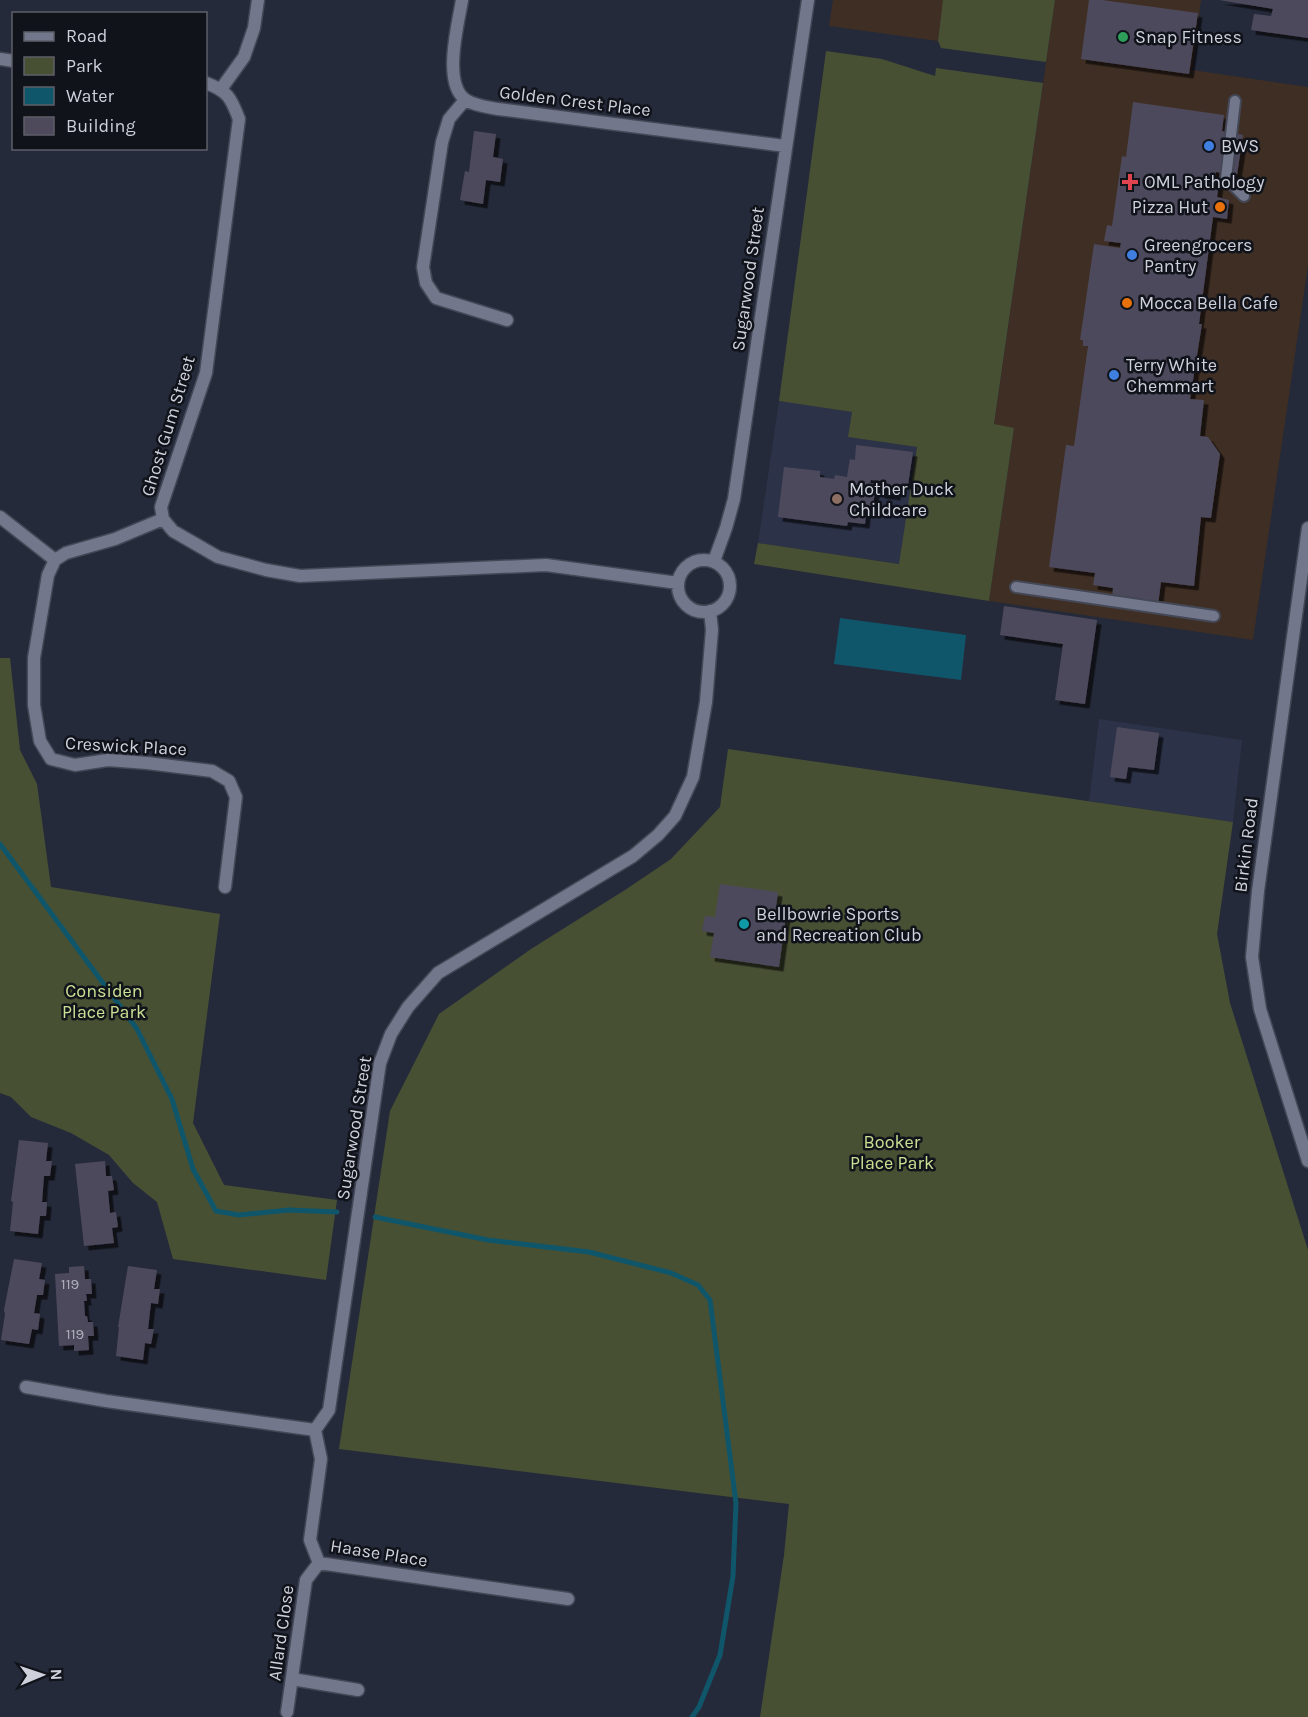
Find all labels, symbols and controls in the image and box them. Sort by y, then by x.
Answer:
legend [12,12,207,150]
text: Road [66,25,107,47]
place label: Snap Fitness [1135,26,1242,48]
marker: Snap Fitness [1116,30,1130,44]
text: Park [66,55,103,77]
street label: Golden Crest Place [498,81,652,121]
text: Water [66,85,114,107]
text: Building [66,115,136,137]
place label: BWS [1221,135,1259,157]
marker: BWS [1202,139,1216,153]
place label: OML Pathology [1144,171,1265,193]
marker: OML Pathology [1121,173,1139,191]
place label: Pizza Hut [1132,196,1208,218]
marker: Pizza Hut [1213,200,1227,214]
street label: Sugarwood Street [727,205,769,353]
place label: Greengrocers Pantry [1144,234,1252,277]
marker: Greengrocers Pantry [1125,248,1139,262]
place label: Mocca Bella Cafe [1139,292,1278,314]
marker: Mocca Bella Cafe [1120,296,1134,310]
street label: Ghost Gum Street [136,353,200,499]
place label: Terry White Chemmart [1126,354,1217,397]
marker: Terry White Chemmart [1107,368,1121,382]
place label: Mother Duck Childcare [849,478,954,521]
marker: Mother Duck Childcare [830,492,844,506]
street label: Creswick Place [65,732,187,760]
street label: Birkin Road [1229,796,1263,894]
place label: Bellbowrie Sports and Recreation Club [756,903,922,946]
marker: Bellbowrie Sports and Recreation Club [737,917,751,931]
park label: Considen Place Park [62,980,146,1023]
street label: Sugarwood Street [332,1054,376,1202]
park label: Booker Place Park [850,1131,934,1174]
house number: 119 [61,1275,79,1293]
house number: 119 [66,1325,84,1343]
street label: Haase Place [329,1534,429,1572]
street label: Allard Close [263,1584,299,1682]
north arrow [12,1645,72,1705]
text: N [47,1668,66,1681]

